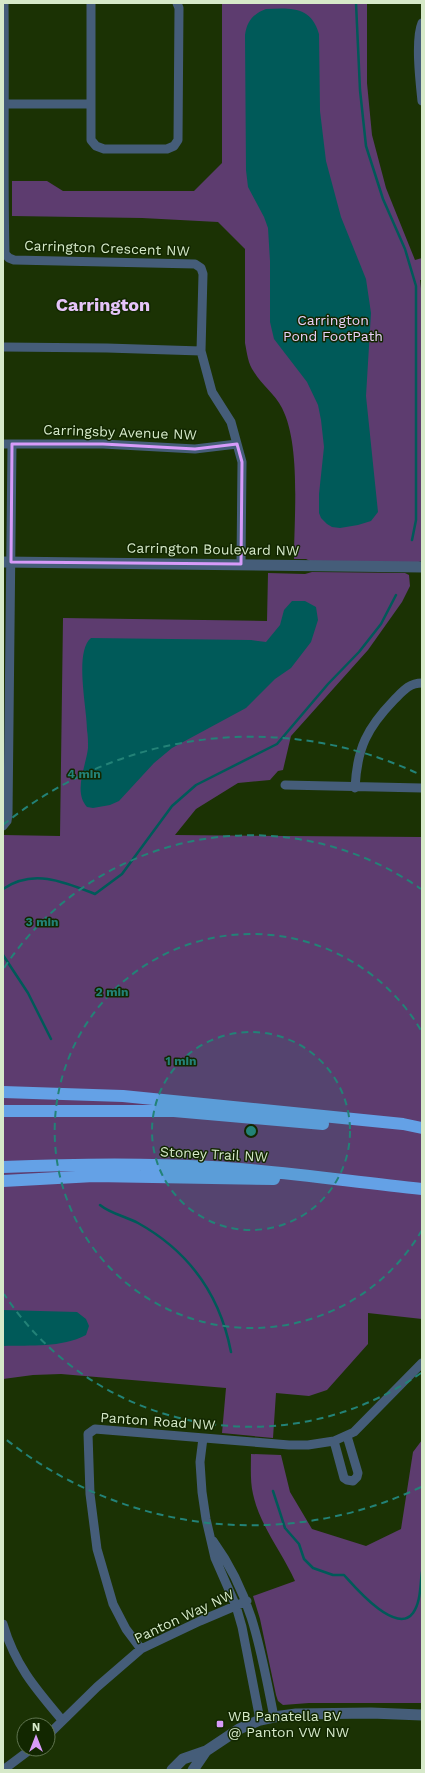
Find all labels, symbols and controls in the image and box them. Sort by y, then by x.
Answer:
street label: Carrington Crescent NW [24,237,190,259]
district label: Carrington [56,294,150,315]
park label: Carrington Pond FootPath [283,312,383,344]
street label: Carringsby Avenue NW [43,421,197,443]
street label: Carrington Boulevard NW [127,539,299,559]
text: 4 min [67,767,101,781]
text: 3 min [26,915,58,929]
text: 2 min [96,985,128,999]
text: 1 min [166,1054,196,1068]
centre of rings [244,1124,258,1138]
street label: Stoney Trail NW [160,1143,268,1165]
street label: Panton Road NW [100,1409,216,1433]
street label: Panton Way NW [132,1586,236,1646]
place label: WB Panatella BV @ Panton VW NW [228,1708,349,1740]
north arrow [16,1717,56,1757]
marker: WB Panatella BV @ Panton VW NW [215,1719,225,1729]
text: N [32,1721,40,1734]

